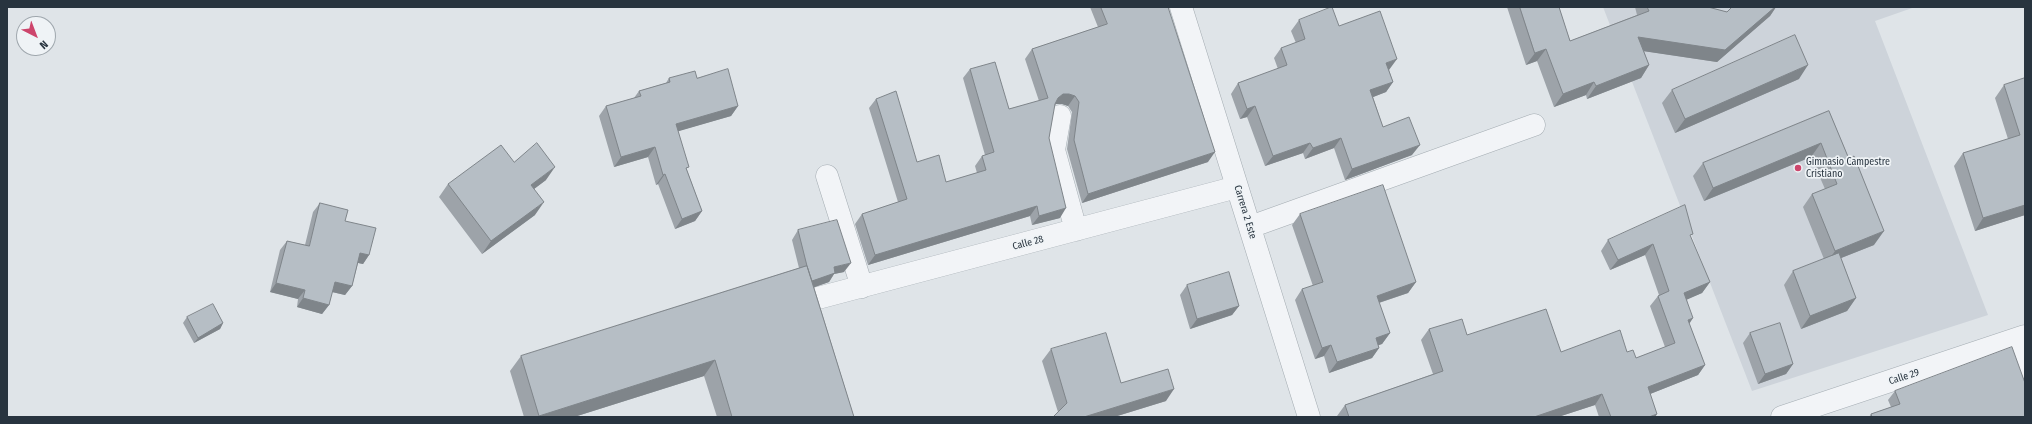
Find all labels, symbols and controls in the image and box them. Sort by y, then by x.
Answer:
north arrow [16,16,56,56]
text: N [37,38,50,52]
place label: Gimnasio Campestre Cristiano [1806,156,1890,180]
marker: Gimnasio Campestre Cristiano [1793,163,1803,173]
street label: Carrera 2 Este [1231,184,1259,240]
street label: Calle 28 [1011,233,1045,253]
street label: Calle 29 [1887,366,1921,388]

